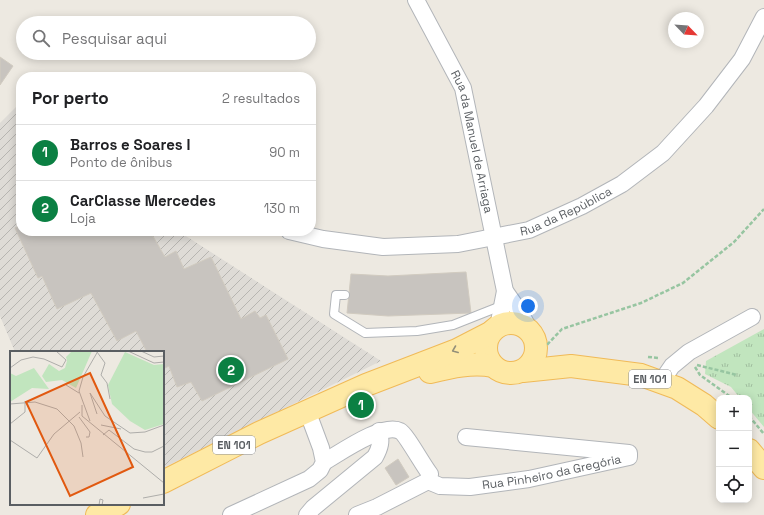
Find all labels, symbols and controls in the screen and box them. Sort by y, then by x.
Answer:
north arrow [668,12,704,48]
search box [16,16,316,60]
icon: search [30,27,52,49]
text: Pesquisar aqui [62,29,167,48]
street label: Rua da Manuel de Arriaga [447,67,497,215]
text: Por perto [32,87,109,109]
text: 2 resultados [222,90,300,107]
text: Barros e Soares I [70,135,190,154]
text: 1 [42,144,48,161]
text: 90 m [269,144,300,161]
text: Ponto de ônibus [70,154,172,171]
street label: Rua da Repùblica [519,183,615,240]
text: CarClasse Mercedes [70,191,216,210]
text: 2 [41,200,49,217]
text: 130 m [264,200,300,217]
text: Loja [70,210,96,227]
your location [518,296,538,316]
one-way arrow [452,346,459,354]
inset map [10,351,164,505]
pin: 2 [218,355,244,385]
road number: EN 101 [629,370,671,388]
pin: 1 [348,390,374,420]
map controls [716,395,752,503]
button: + [716,395,752,431]
button: − [716,431,752,467]
road number: EN 101 [213,436,255,454]
street label: Rua Pinheiro da Gregória [481,451,623,493]
button: locate [716,467,752,503]

